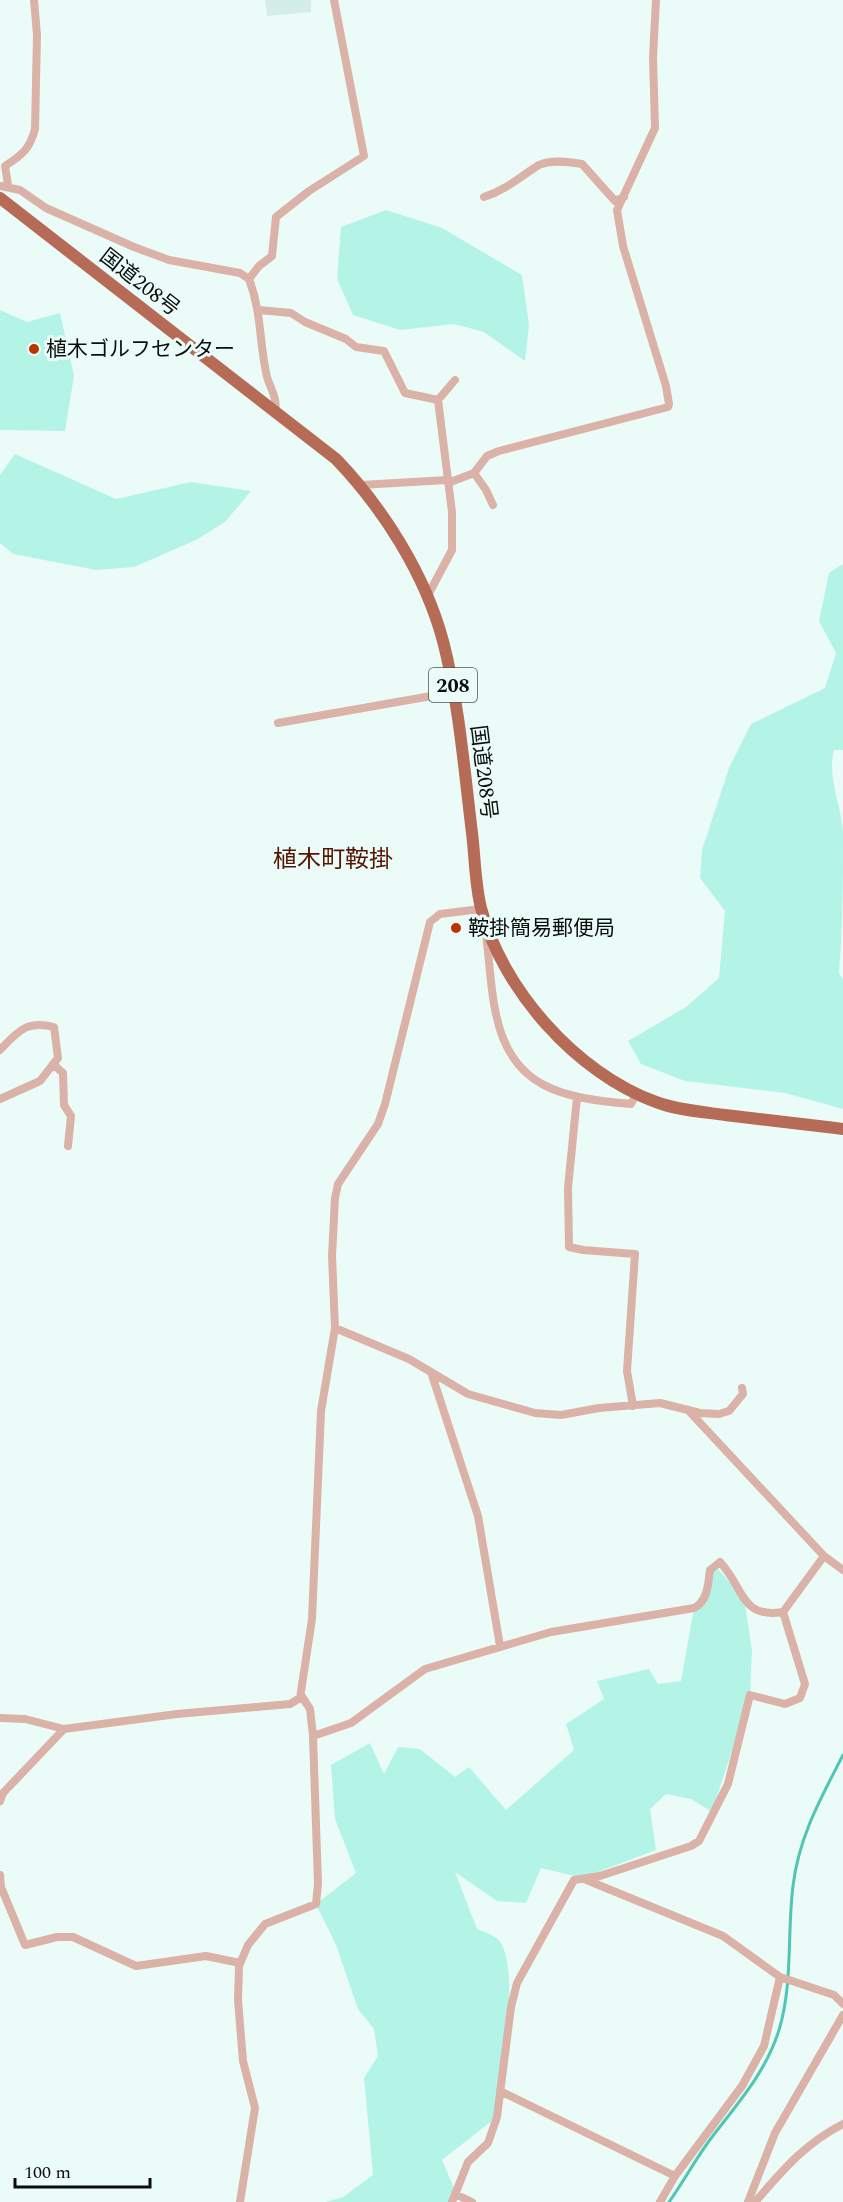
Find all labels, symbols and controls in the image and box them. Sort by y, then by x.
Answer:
street label: 国道208号 [92,241,186,324]
place label: 植木ゴルフセンター [46,334,235,366]
marker: 植木ゴルフセンター [27,342,41,356]
road number: 208 [429,668,477,702]
street label: 国道208号 [461,723,505,821]
district label: 植木町鞍掛 [273,842,393,878]
place label: 鞍掛簡易郵便局 [468,913,615,945]
marker: 鞍掛簡易郵便局 [449,921,463,935]
scale bar [15,2151,150,2189]
text: 100 m [24,2159,71,2186]

